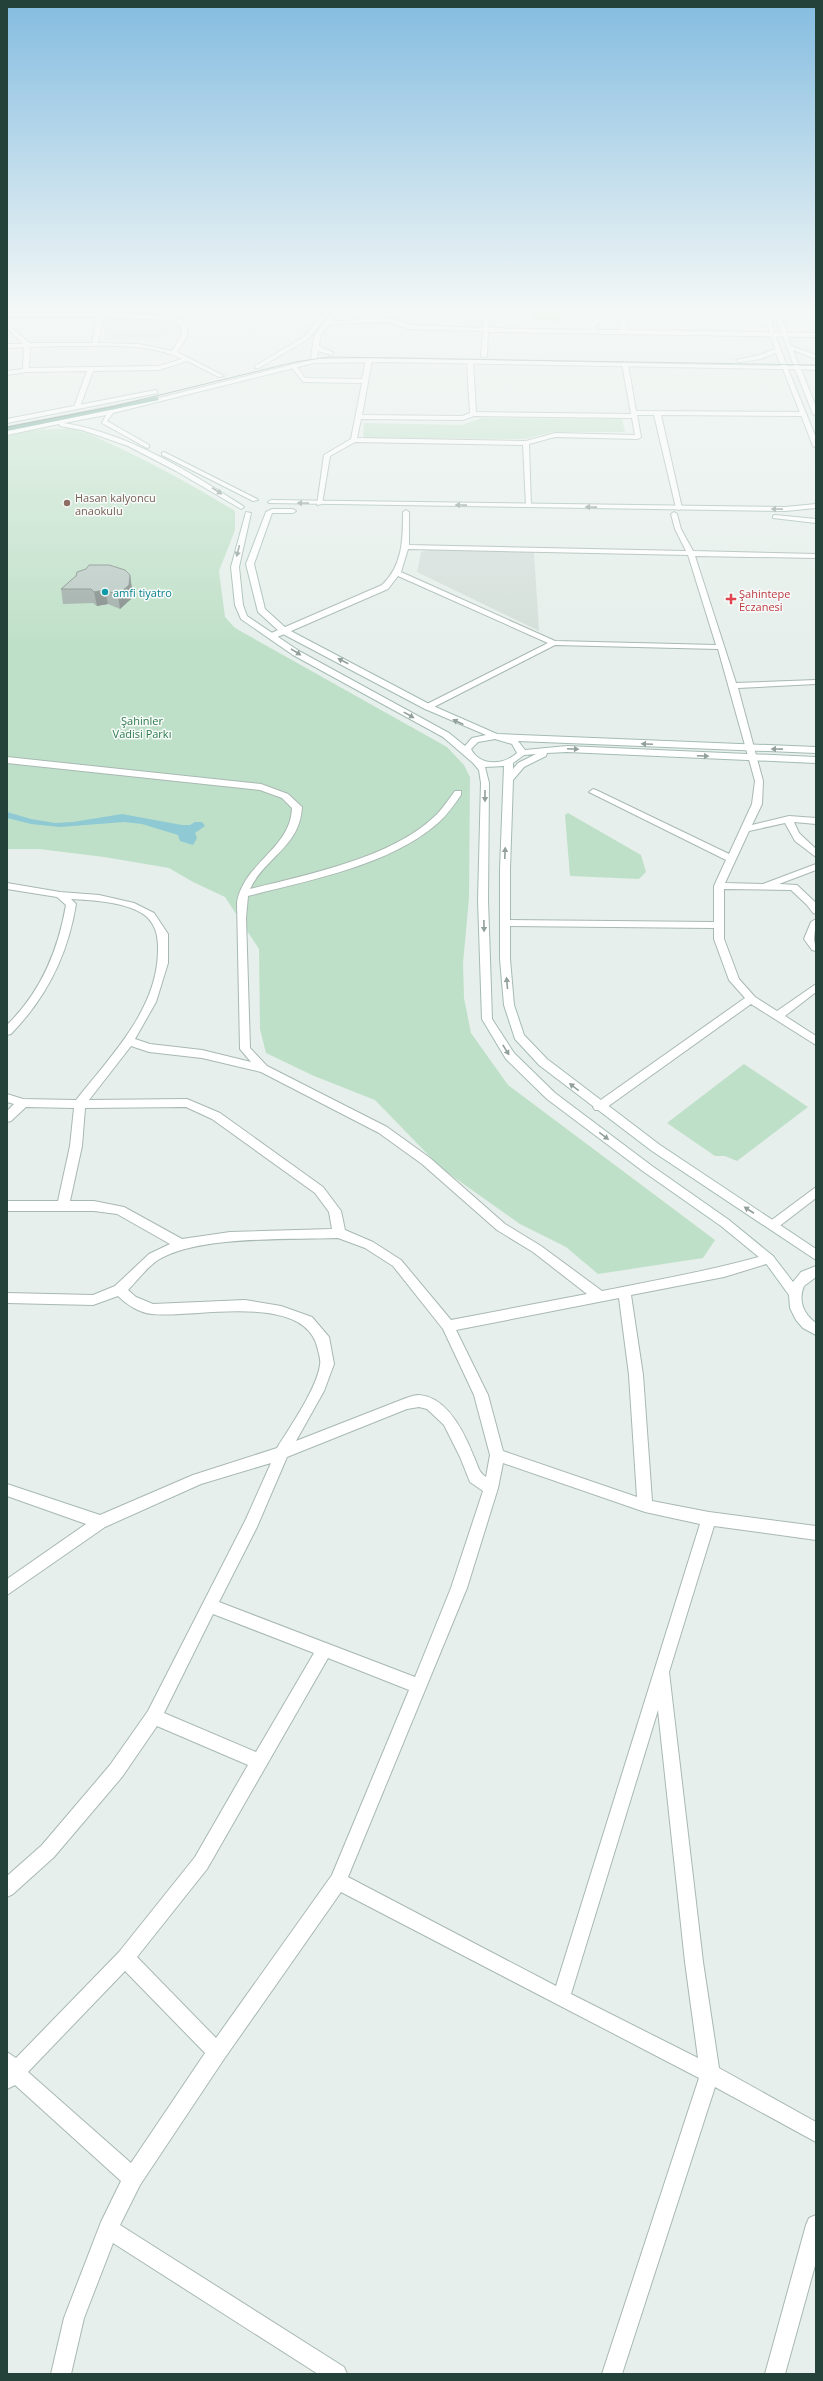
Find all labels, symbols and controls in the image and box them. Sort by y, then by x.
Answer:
one-way arrow [212,487,222,495]
place label: Hasan kalyoncu anaokulu [75,490,156,518]
marker: Hasan kalyoncu anaokulu [62,498,72,508]
one-way arrow [297,500,309,507]
one-way arrow [454,502,467,508]
one-way arrow [584,504,597,510]
one-way arrow [770,506,783,512]
one-way arrow [235,545,241,557]
place label: amfi tiyatro [113,585,172,600]
place label: Şahintepe Eczanesi [739,586,790,614]
marker: amfi tiyatro [100,587,110,597]
marker: Şahintepe Eczanesi [726,594,736,604]
one-way arrow [290,649,302,656]
one-way arrow [338,658,349,664]
one-way arrow [404,712,415,719]
park label: Şahinler Vadisi Parkı [113,713,171,741]
one-way arrow [453,719,464,725]
one-way arrow [641,740,653,747]
one-way arrow [567,746,580,752]
one-way arrow [770,746,783,752]
one-way arrow [697,752,709,759]
one-way arrow [482,790,488,803]
one-way arrow [502,847,509,859]
one-way arrow [481,920,487,933]
one-way arrow [504,977,510,989]
one-way arrow [503,1045,510,1056]
one-way arrow [569,1082,580,1091]
one-way arrow [598,1132,609,1140]
one-way arrow [744,1206,754,1214]

